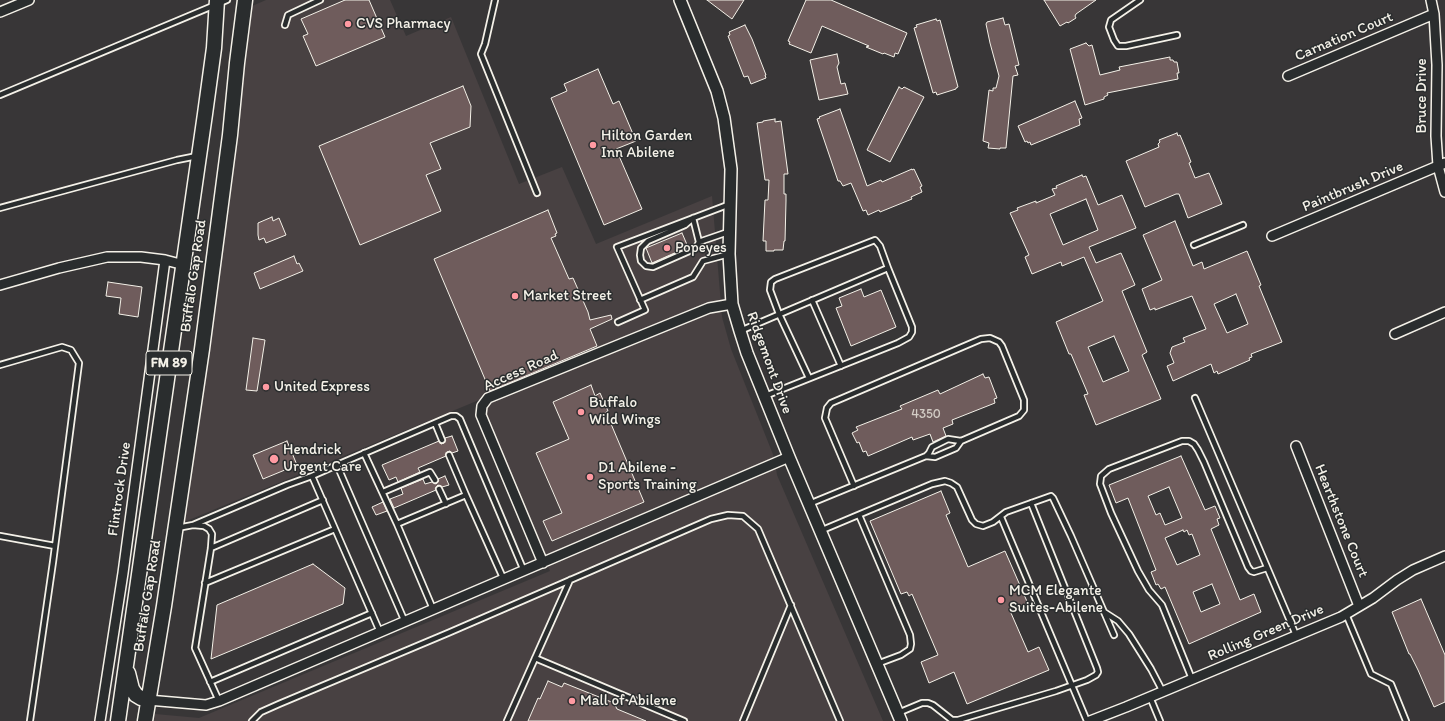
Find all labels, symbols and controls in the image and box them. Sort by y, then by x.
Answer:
street label: Carnation Court [1292,8,1396,66]
place label: CVS Pharmacy [356,15,450,33]
marker: CVS Pharmacy [343,19,353,29]
street label: Bruce Drive [1413,58,1431,134]
place label: Hilton Garden Inn Abilene [601,127,692,162]
marker: Hilton Garden Inn Abilene [588,140,598,150]
street label: Paintbrush Drive [1300,158,1406,216]
street label: Buffalo Gap Road [177,219,211,333]
place label: Popeyes [675,239,727,257]
marker: Popeyes [662,243,672,253]
place label: Market Street [523,287,612,305]
marker: Market Street [510,291,520,301]
street label: Ridgemont Drive [742,309,796,417]
street label: Access Road [481,347,561,395]
road number: FM 89 [146,351,192,375]
place label: United Express [274,378,370,396]
marker: United Express [261,382,271,392]
place label: Buffalo Wild Wings [589,394,661,429]
marker: Buffalo Wild Wings [576,407,586,417]
house number: 4350 [911,407,941,423]
street label: Flintrock Drive [104,441,136,537]
place label: Hendrick Urgent Care [283,441,362,476]
marker: Hendrick Urgent Care [268,453,280,465]
place label: D1 Abilene - Sports Training [598,459,696,494]
street label: Hearthstone Court [1310,462,1372,580]
marker: D1 Abilene - Sports Training [585,472,595,482]
street label: Buffalo Gap Road [130,539,166,653]
place label: MCM Elegante Suites-Abilene [1009,582,1103,617]
marker: MCM Elegante Suites-Abilene [996,595,1006,605]
street label: Rolling Green Drive [1205,600,1327,666]
place label: Mall of Abilene [580,692,676,710]
marker: Mall of Abilene [567,696,577,706]

